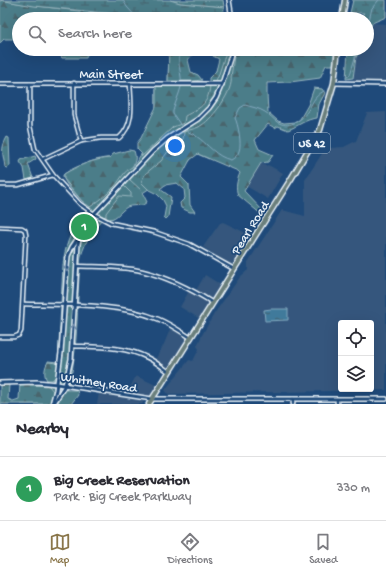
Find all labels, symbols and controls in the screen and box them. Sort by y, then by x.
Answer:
search box [12,12,374,56]
icon: search [26,23,48,45]
text: Search here [58,25,132,43]
street label: Main Street [80,68,144,83]
road number: US 42 [294,133,330,153]
your location [165,136,185,156]
street label: Pearl Road [228,198,274,259]
pin: 1 [71,212,97,242]
one-way arrow [63,266,72,272]
map controls [338,320,374,392]
button: locate [338,320,374,356]
one-way arrow [69,324,77,330]
button: layers [338,356,374,392]
street label: Whitney Road [59,370,139,397]
text: Nearby [16,420,69,440]
text: Big Creek Reservation [54,472,190,490]
text: 1 [26,481,32,496]
text: 330 m [337,481,370,496]
text: Park · Big Creek Parkway [54,490,191,505]
tab: Map [49,531,71,567]
tab: Directions [168,531,212,567]
tab: Saved [309,531,337,567]

